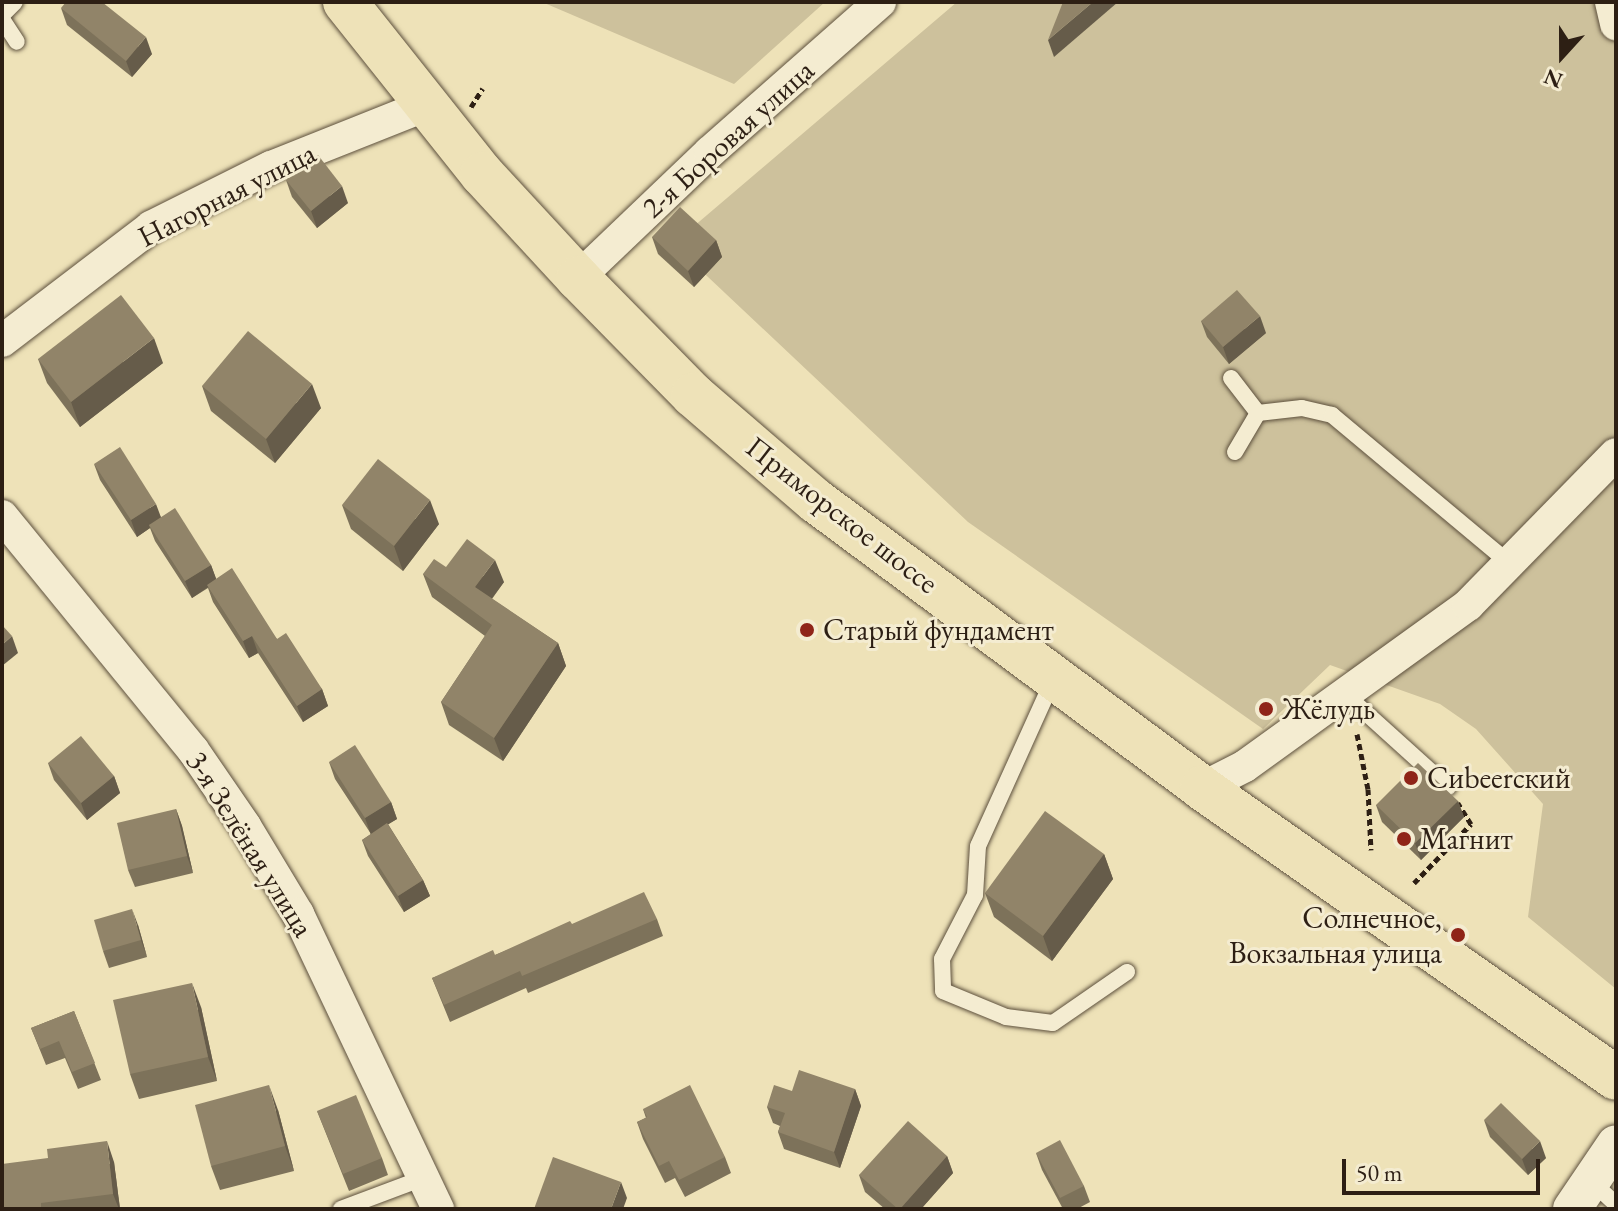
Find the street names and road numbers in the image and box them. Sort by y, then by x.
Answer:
street label: 2-я Боровая улица [635,52,821,226]
street label: Нагорная улица [132,135,322,255]
street label: Приморское шоссе [739,429,945,601]
street label: 3-я Зелёная улица [179,744,321,944]

